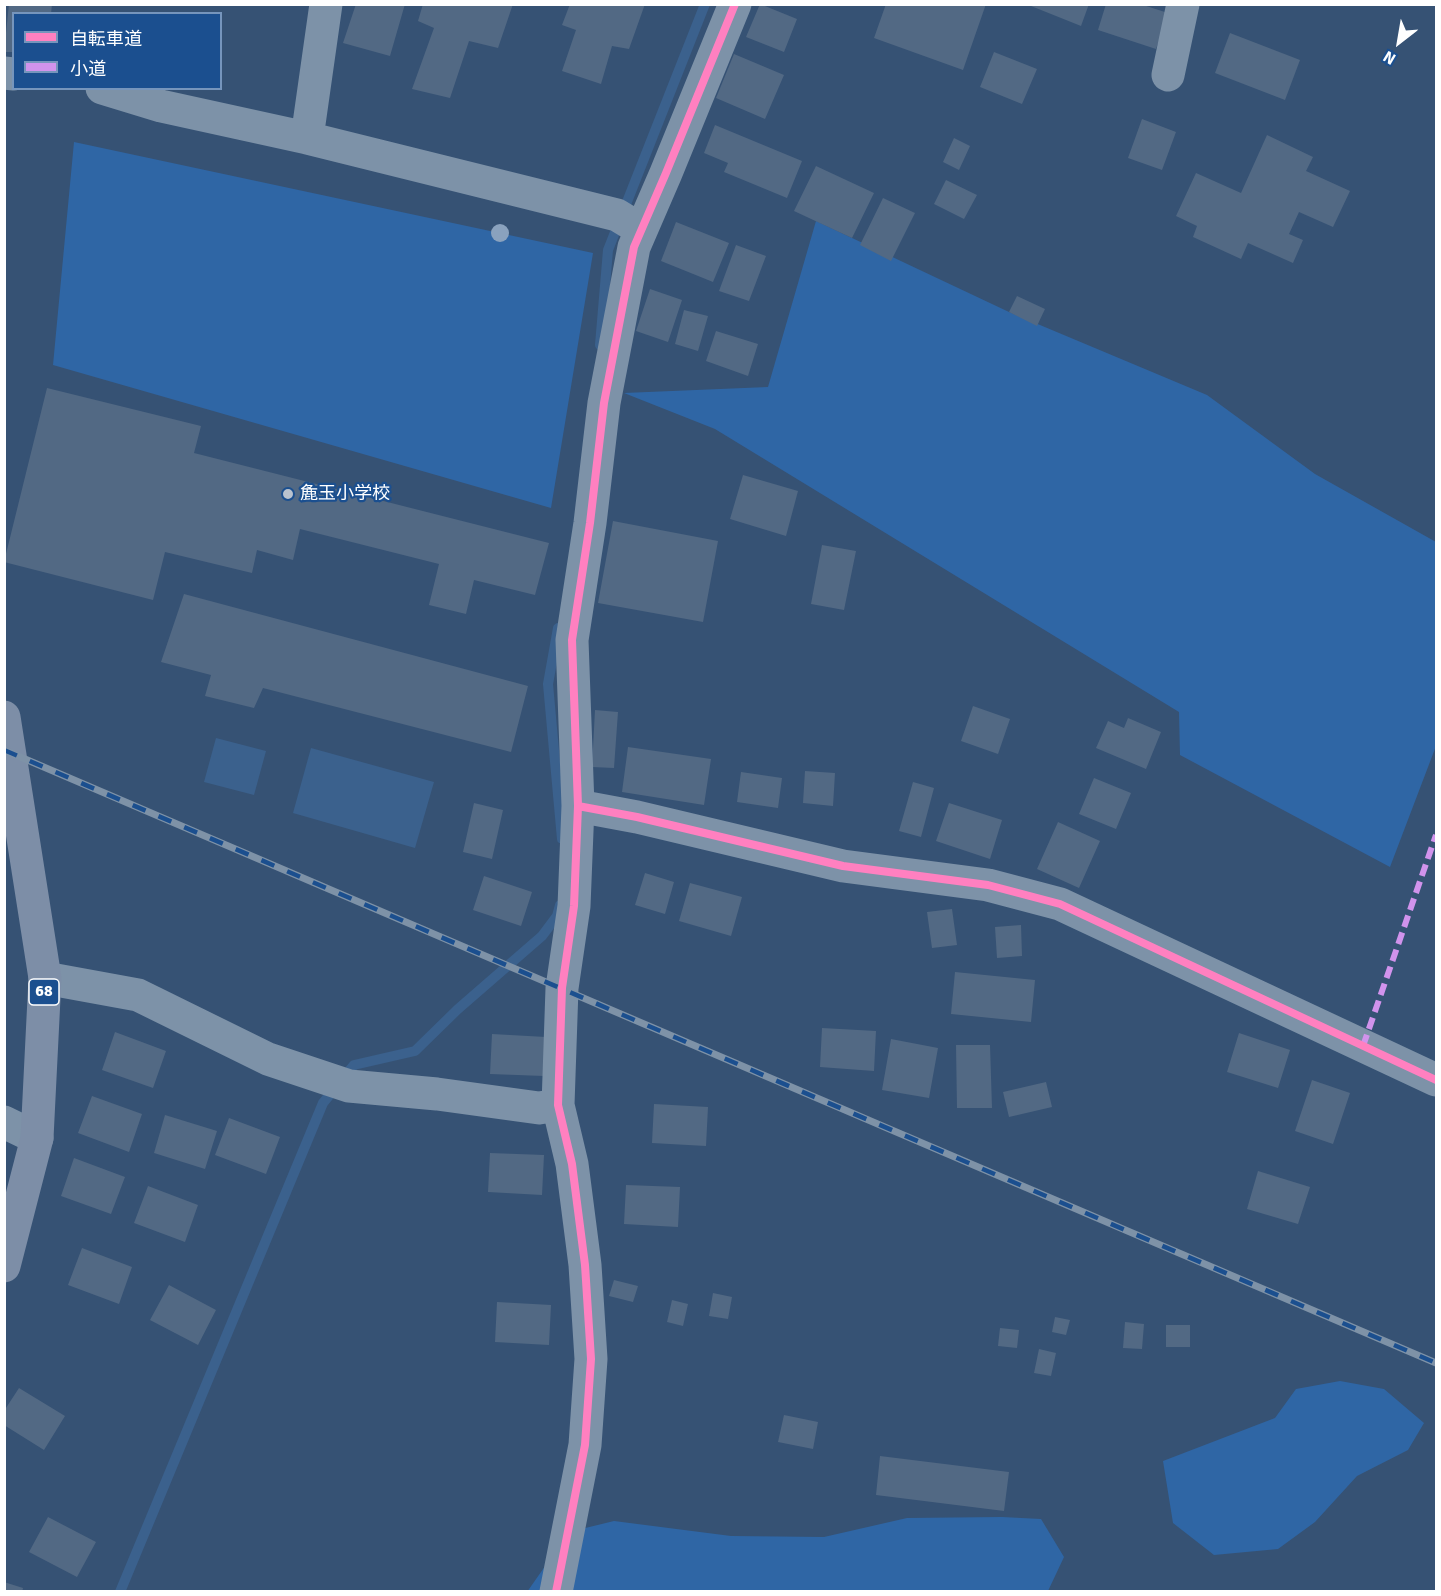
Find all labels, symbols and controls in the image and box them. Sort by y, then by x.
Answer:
legend [12,12,222,90]
north arrow [1369,12,1429,72]
text: 自転車道 [70,28,142,50]
text: N [1380,46,1400,69]
text: 小道 [70,58,106,80]
place label: 麁玉小学校 [300,483,390,505]
marker: 麁玉小学校 [281,487,295,501]
road number: 68 [29,979,59,1005]

